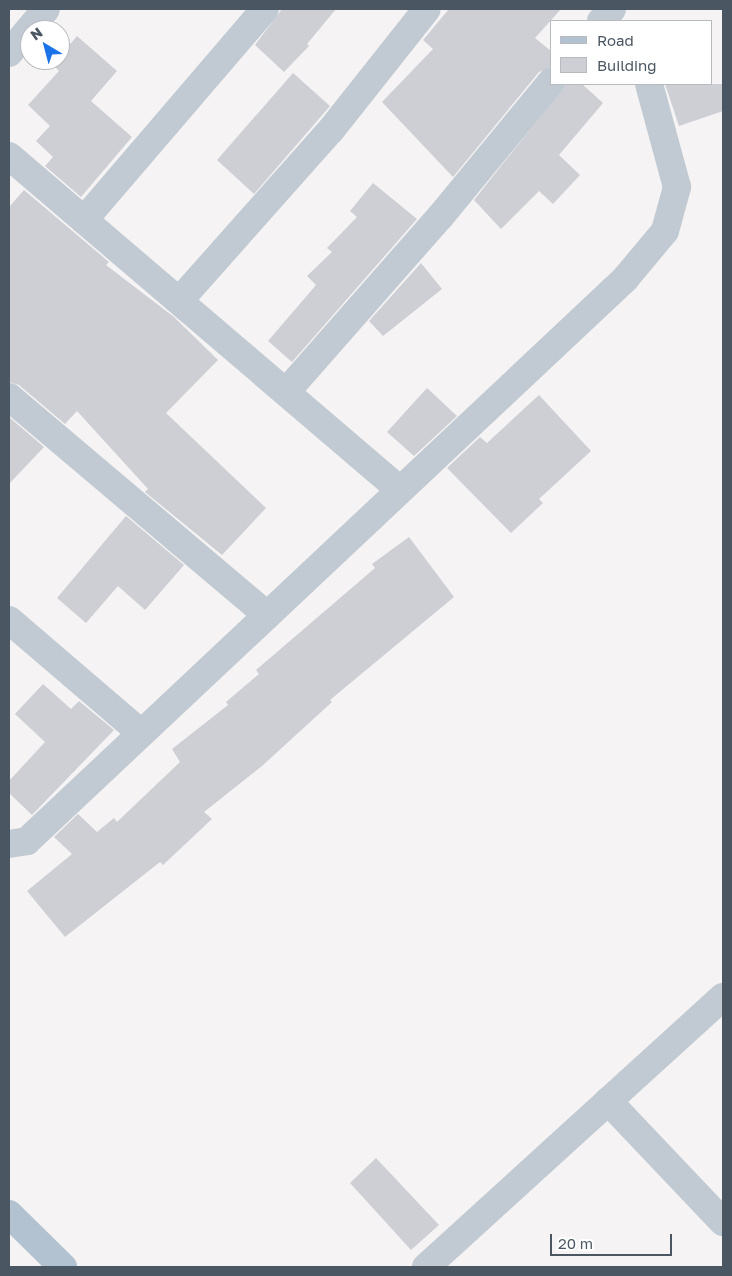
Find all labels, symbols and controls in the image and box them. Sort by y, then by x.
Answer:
north arrow [20,20,70,70]
legend [550,20,712,85]
text: N [27,23,46,43]
text: Road [597,31,634,49]
text: Building [597,56,657,74]
scale bar [552,1224,674,1256]
text: 20 m [558,1234,593,1252]

